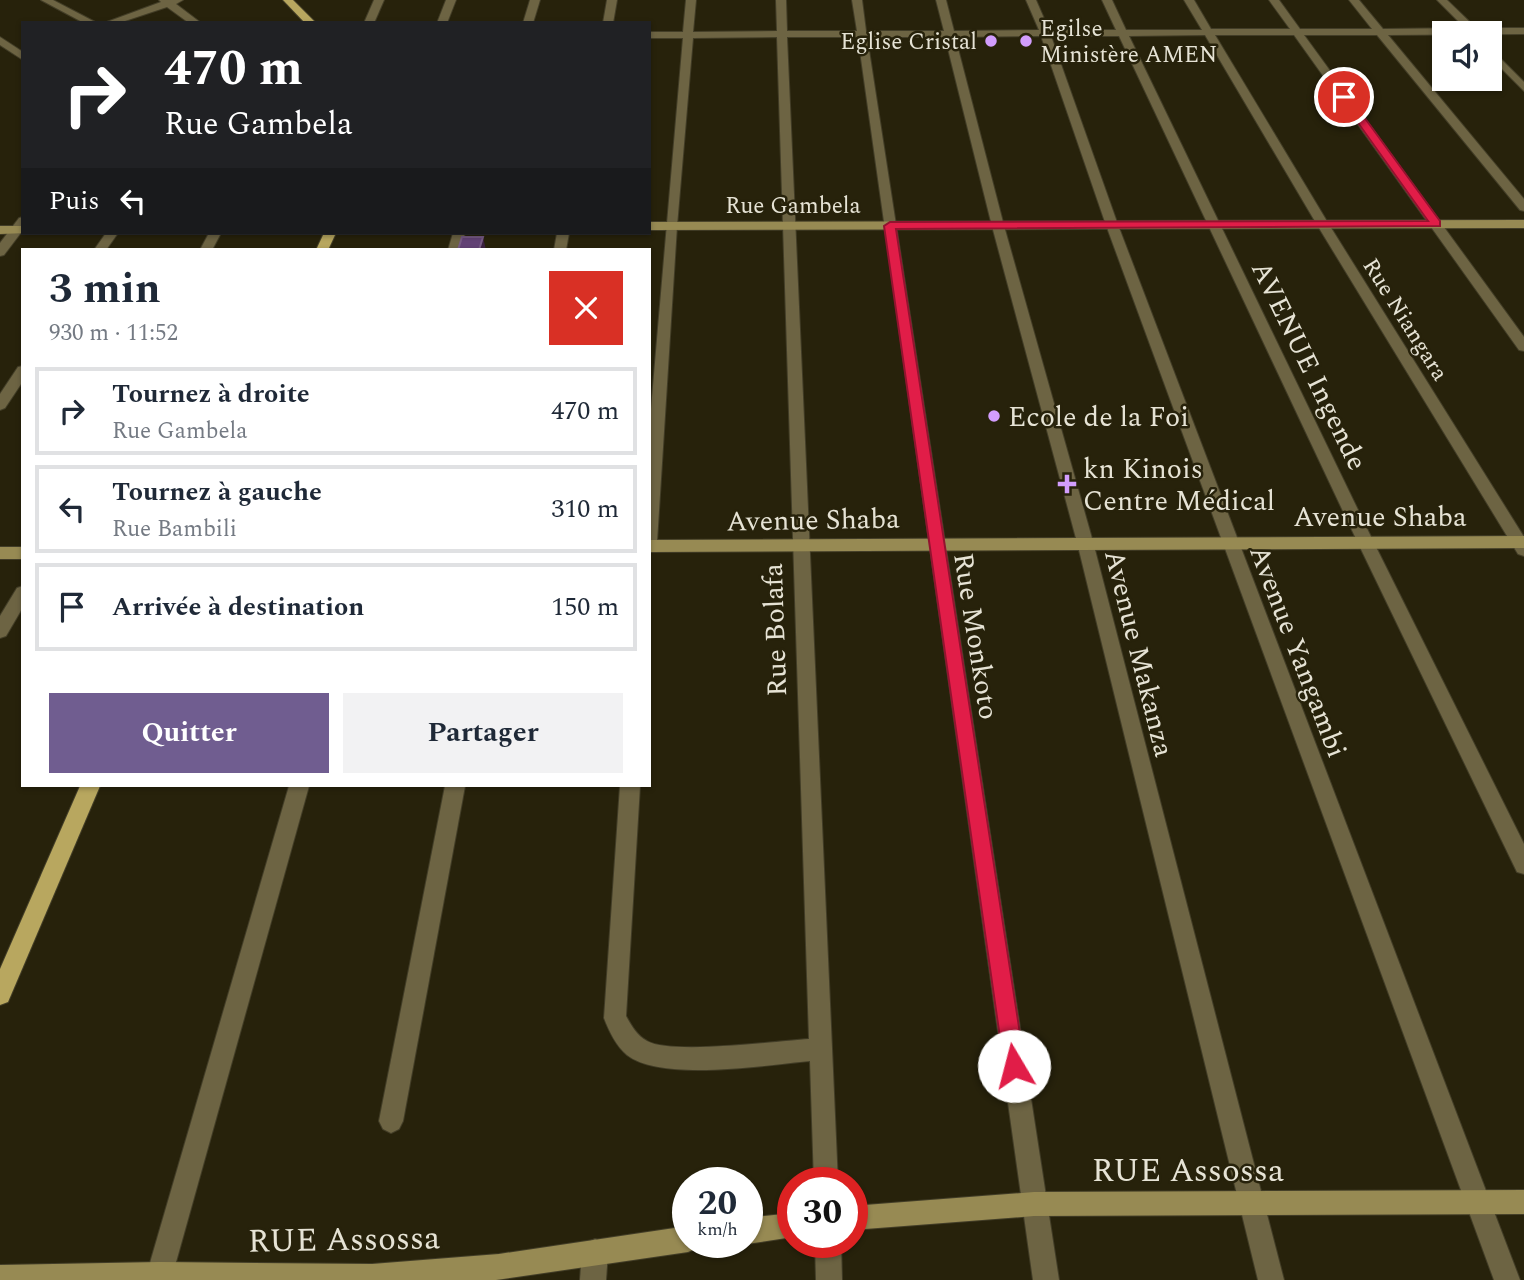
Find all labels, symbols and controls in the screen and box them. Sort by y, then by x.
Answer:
place label: Egilse Ministère AMEN [1040,12,1217,73]
map controls [1432,21,1502,91]
button: sound [1432,21,1502,91]
place label: Eglise Cristal [840,25,977,60]
text: 470 m [164,32,303,107]
marker: Eglise Cristal [983,33,999,49]
marker: Egilse Ministère AMEN [1018,33,1034,49]
icon: right [49,49,140,140]
pin [1314,67,1374,127]
icon: arrive [1325,78,1363,116]
text: Rue Gambela [164,100,353,149]
text: Puis [49,181,100,221]
icon: left [114,182,152,220]
street label: Rue Gambela [725,189,861,224]
street label: Rue Niangara [1353,251,1456,388]
street label: AVENUE Ingende [1239,254,1378,478]
text: 3 min [49,258,161,321]
button: close [549,271,623,345]
text: 930 m · 11:52 [49,316,178,351]
text: Tournez à droite [112,374,310,414]
text: 470 m [551,391,619,431]
icon: right [53,392,91,430]
place label: Ecole de la Foi [1008,396,1189,439]
marker: Ecole de la Foi [986,408,1002,424]
text: Rue Gambela [112,414,248,449]
place label: kn Kinois Centre Médical [1083,448,1275,523]
text: Tournez à gauche [112,472,322,512]
marker: kn Kinois Centre Médical [1057,474,1077,494]
text: 310 m [551,489,619,529]
icon: left [53,490,91,528]
street label: Avenue Shaba [1293,496,1467,539]
street label: Avenue Shaba [726,497,900,544]
text: Rue Bambili [112,512,237,547]
street label: Avenue Yangambi [1237,539,1358,764]
street label: Avenue Makanza [1092,545,1185,762]
street label: Rue Monkoto [941,550,1010,723]
street label: Rue Bolafa [752,562,799,697]
text: Arrivée à destination [112,587,364,627]
text: 150 m [551,587,619,627]
icon: arrive [53,588,91,626]
button: Quitter [49,693,329,773]
button: Partager [343,693,623,773]
position arrow [977,1029,1051,1103]
street label: RUE Assossa [1092,1146,1284,1196]
speed limit sign: 30 [777,1167,868,1258]
text: 20 [698,1177,737,1230]
street label: RUE Assossa [247,1213,441,1267]
text: km/h [697,1216,738,1243]

